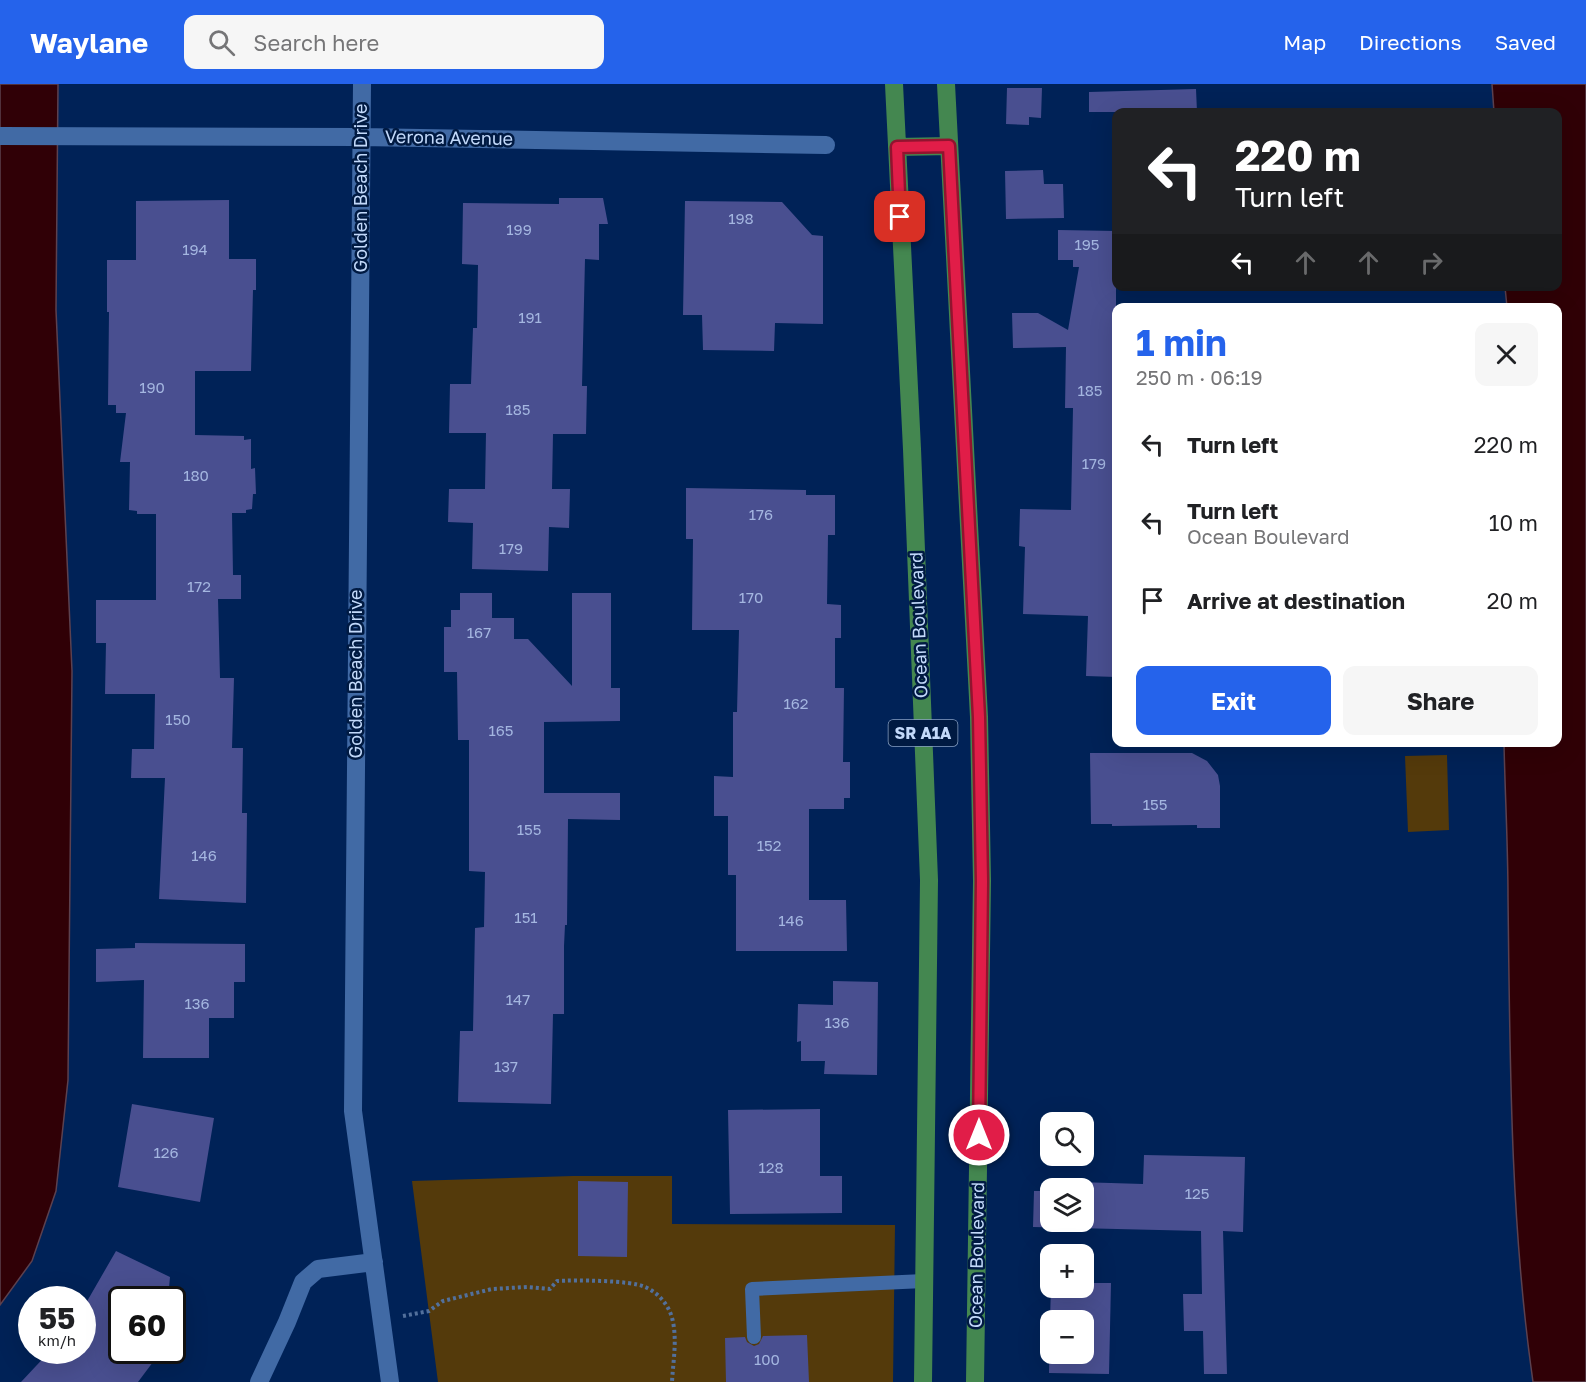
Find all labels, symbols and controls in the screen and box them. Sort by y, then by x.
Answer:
search box [184,15,604,69]
text: Waylane [30,26,148,59]
icon: search [205,26,238,59]
text: Search here [253,29,379,56]
text: Map [1283,29,1326,55]
text: Directions [1359,29,1462,55]
text: Saved [1495,29,1556,55]
street label: Golden Beach Drive [349,104,371,272]
street label: Verona Avenue [385,125,513,149]
text: 220 m [1235,130,1361,180]
icon: left [1136,132,1214,210]
text: Turn left [1235,181,1344,213]
pin [874,191,925,242]
icon: arrive [883,200,916,233]
house number: 198 [728,209,754,227]
house number: 199 [506,220,532,238]
house number: 195 [1074,235,1100,253]
house number: 194 [182,240,208,258]
icon: left [1226,246,1259,279]
icon: ahead [1289,246,1322,279]
icon: ahead [1352,246,1385,279]
icon: right [1415,246,1448,279]
house number: 191 [518,308,542,326]
text: 1 min [1136,321,1227,364]
button: close [1475,323,1538,386]
text: 250 m · 06:19 [1136,365,1263,389]
house number: 190 [139,378,165,396]
house number: 185 [1077,381,1103,399]
house number: 185 [505,400,531,418]
icon: left [1136,428,1169,461]
text: Turn left [1187,431,1278,458]
text: 220 m [1474,431,1538,458]
house number: 179 [1082,454,1106,472]
house number: 180 [183,466,209,484]
text: Turn left [1187,497,1278,524]
house number: 176 [749,505,773,523]
icon: left [1136,506,1169,539]
text: 10 m [1489,509,1538,536]
text: Ocean Boulevard [1187,524,1350,548]
house number: 179 [499,539,523,557]
street label: Ocean Boulevard [904,552,932,699]
house number: 172 [187,577,211,595]
icon: arrive [1136,584,1169,617]
text: Arrive at destination [1187,587,1405,614]
text: 20 m [1487,587,1538,614]
house number: 170 [739,588,763,606]
street label: Golden Beach Drive [344,590,366,758]
house number: 167 [467,623,491,641]
button: Exit [1136,666,1331,735]
button: Share [1343,666,1538,735]
house number: 162 [783,694,809,712]
house number: 150 [165,710,191,728]
road number: SR A1A [888,720,958,746]
house number: 165 [488,721,514,739]
house number: 155 [1143,795,1167,813]
house number: 155 [517,820,541,838]
house number: 152 [757,836,781,854]
house number: 146 [191,846,217,864]
house number: 151 [514,908,538,926]
house number: 146 [778,911,804,929]
house number: 147 [506,990,530,1008]
house number: 136 [184,994,210,1012]
house number: 136 [824,1013,850,1031]
house number: 137 [494,1057,518,1075]
position arrow [947,1103,1011,1167]
map controls [1040,1112,1094,1364]
button: search [1040,1112,1094,1166]
house number: 126 [153,1143,179,1161]
house number: 128 [758,1158,784,1176]
button: layers [1040,1178,1094,1232]
street label: Ocean Boulevard [964,1182,988,1328]
house number: 125 [1185,1184,1209,1202]
button: + [1040,1244,1094,1298]
speed limit sign: 60 [108,1286,186,1364]
text: 55 [39,1300,75,1336]
button: − [1040,1310,1094,1364]
text: km/h [38,1331,76,1349]
house number: 100 [754,1350,780,1368]

